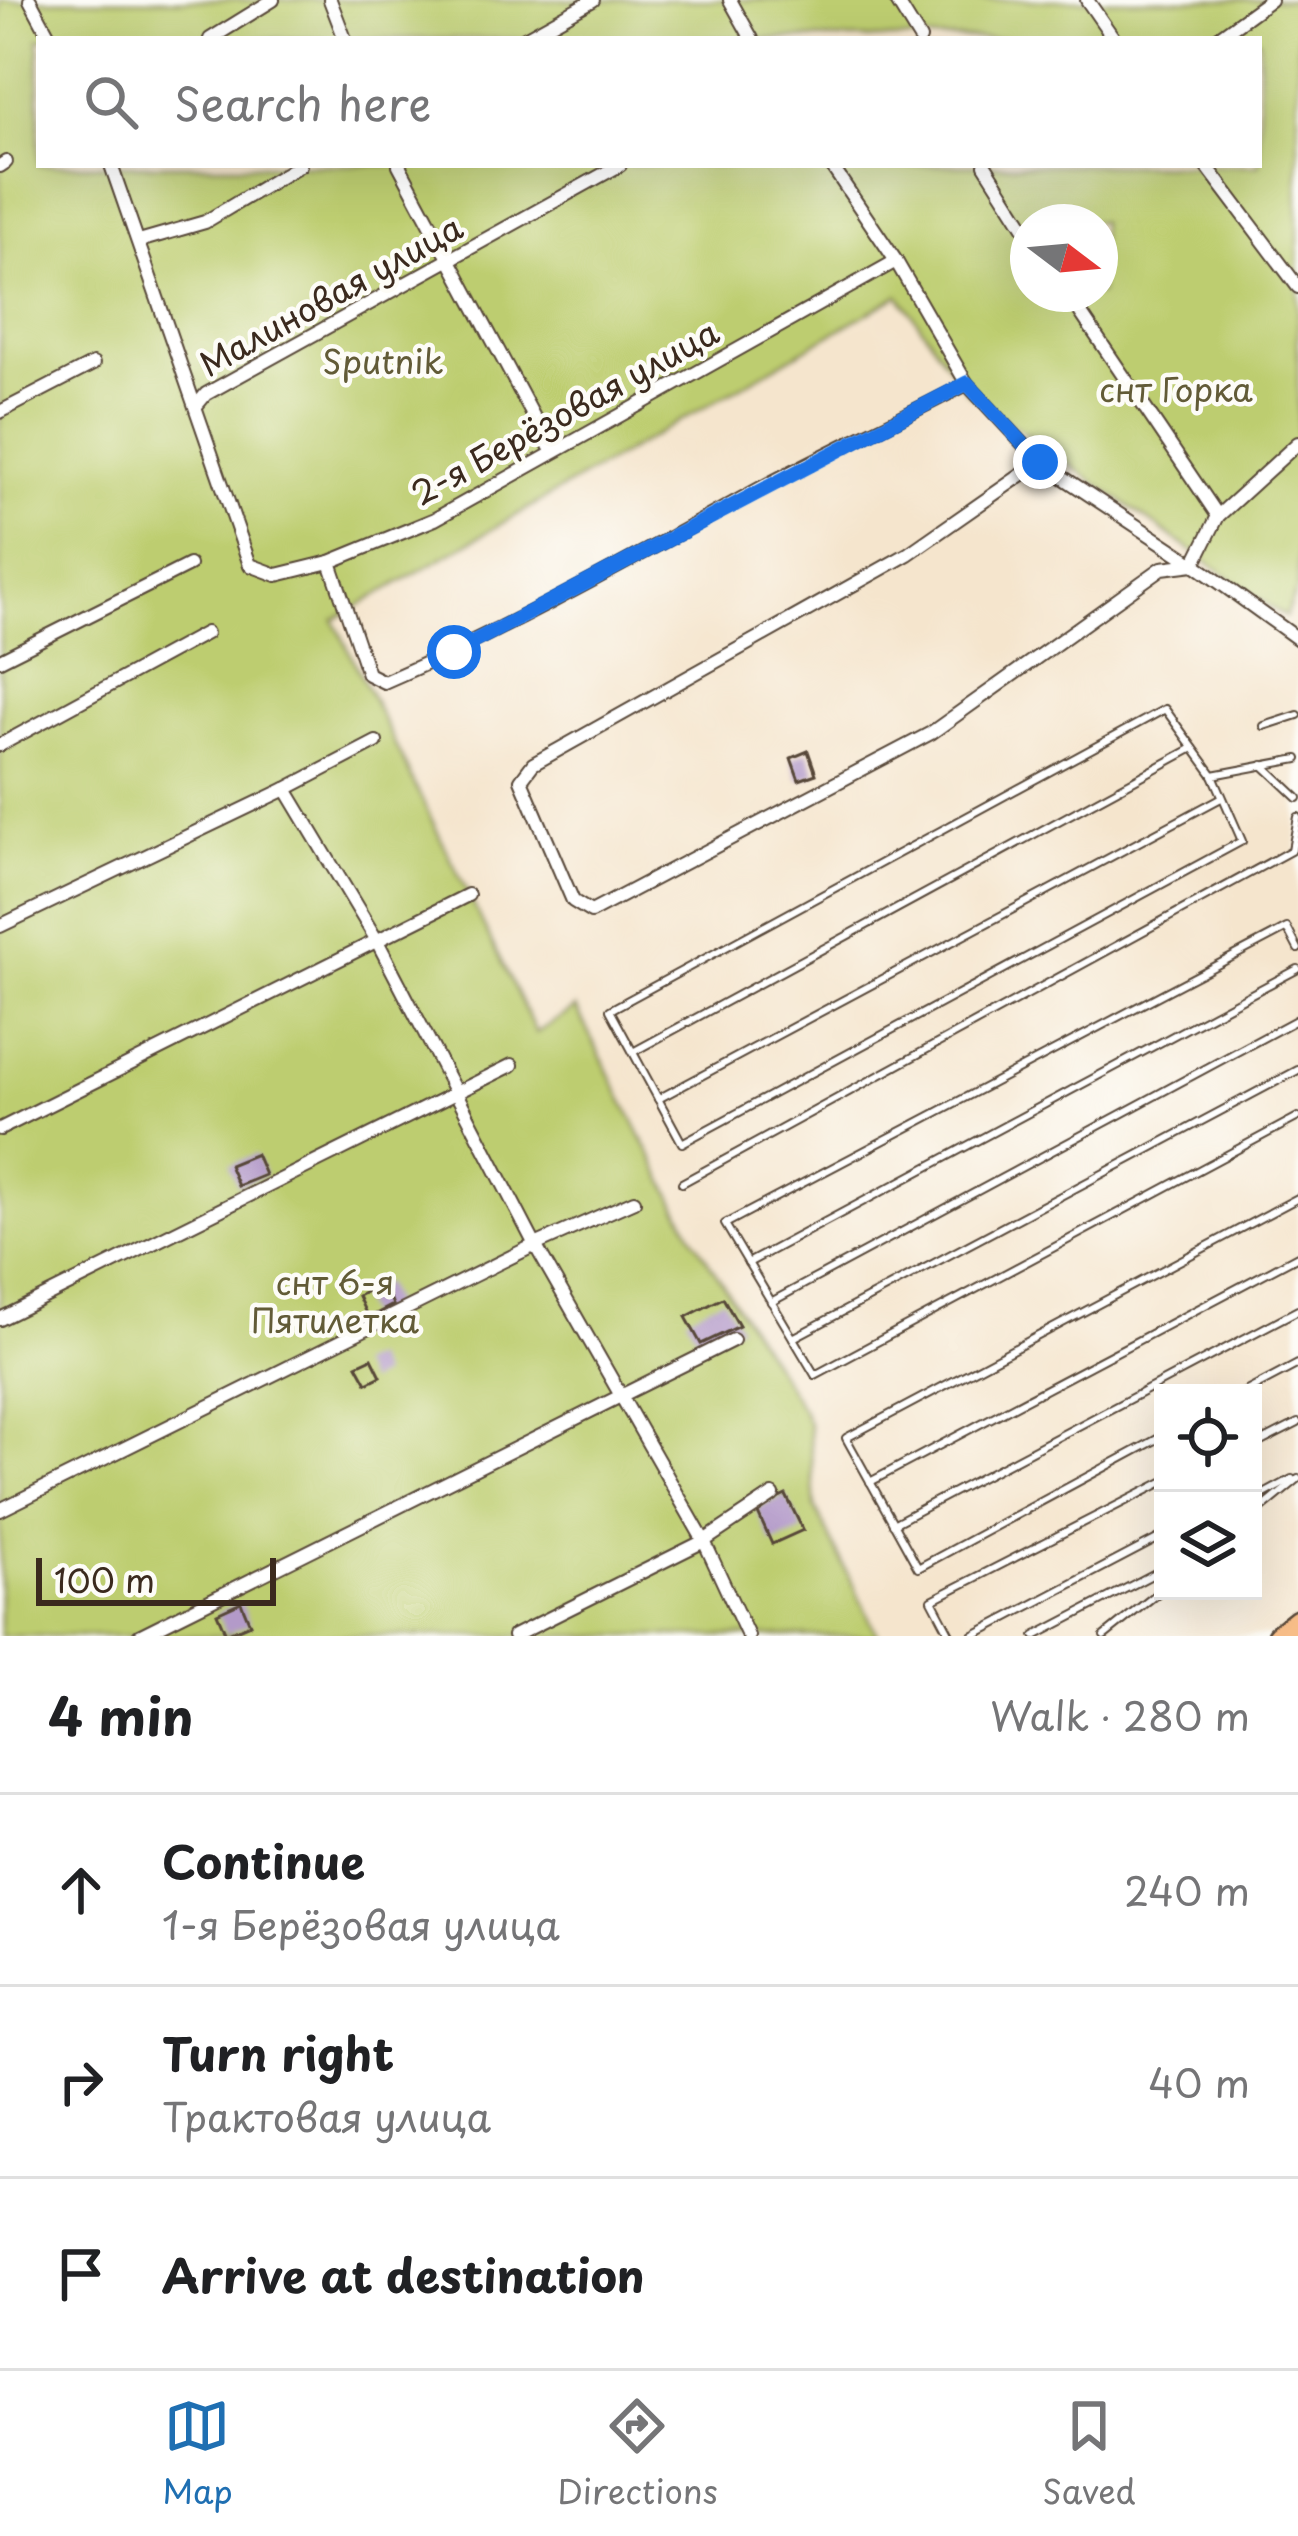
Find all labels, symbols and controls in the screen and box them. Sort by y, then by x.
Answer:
search box [36,36,1262,168]
text: Search here [174,68,431,136]
icon: search [78,69,144,135]
street label: Малиновая улица [189,201,471,387]
north arrow [1010,204,1118,312]
street label: 2-я Берёзовая улица [401,306,727,517]
park label: Sputnik [322,335,444,385]
park label: снт Горка [1099,363,1253,413]
route end [1013,435,1067,489]
route start [427,625,481,679]
park label: снт 6-я Пятилетка [251,1256,419,1344]
map controls [1154,1384,1262,1600]
button: locate [1154,1384,1262,1492]
button: layers [1154,1492,1262,1600]
scale bar [36,1552,276,1605]
text: 100 m [54,1554,155,1604]
text: 4 min [48,1676,193,1753]
text: Walk · 280 m [990,1685,1250,1744]
text: Continue [162,1826,365,1894]
icon: ahead [48,1857,114,1923]
text: 240 m [1124,1860,1250,1919]
text: 1-я Берёзовая улица [162,1894,560,1953]
text: Turn right [162,2018,394,2086]
icon: right [48,2049,114,2115]
text: 40 m [1148,2052,1250,2111]
text: Трактовая улица [162,2086,491,2145]
text: Arrive at destination [162,2240,645,2308]
icon: arrive [48,2241,114,2307]
tab: Map [162,2393,233,2515]
tab: Directions [557,2393,718,2515]
tab: Saved [1042,2393,1136,2515]

